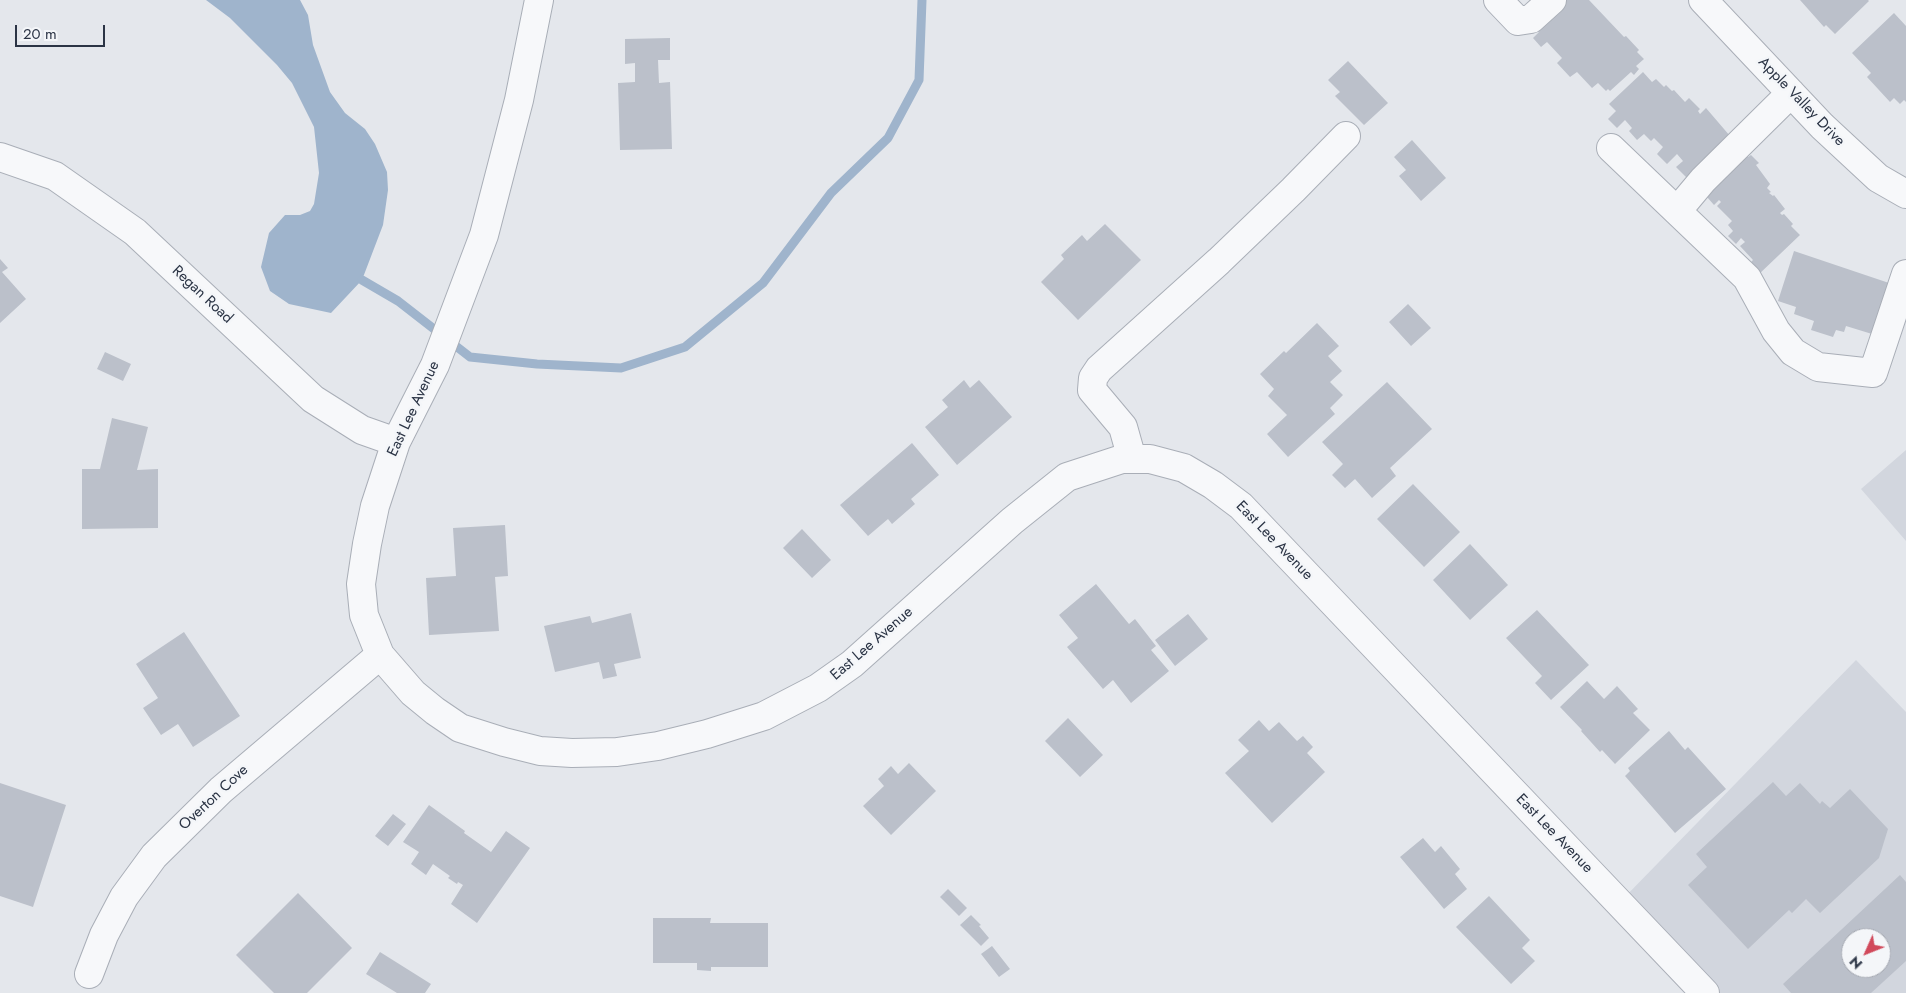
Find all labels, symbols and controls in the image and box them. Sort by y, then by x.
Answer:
scale bar [18,15,108,47]
text: 20 m [23,23,57,45]
street label: Apple Valley Drive [1754,54,1848,150]
street label: Regan Road [168,262,236,328]
street label: East Lee Avenue [384,359,444,459]
street label: East Lee Avenue [1232,498,1316,584]
street label: East Lee Avenue [827,603,917,685]
street label: Overton Cove [176,761,252,835]
street label: East Lee Avenue [1512,791,1596,877]
north arrow [1841,928,1891,978]
text: N [1845,952,1867,974]

